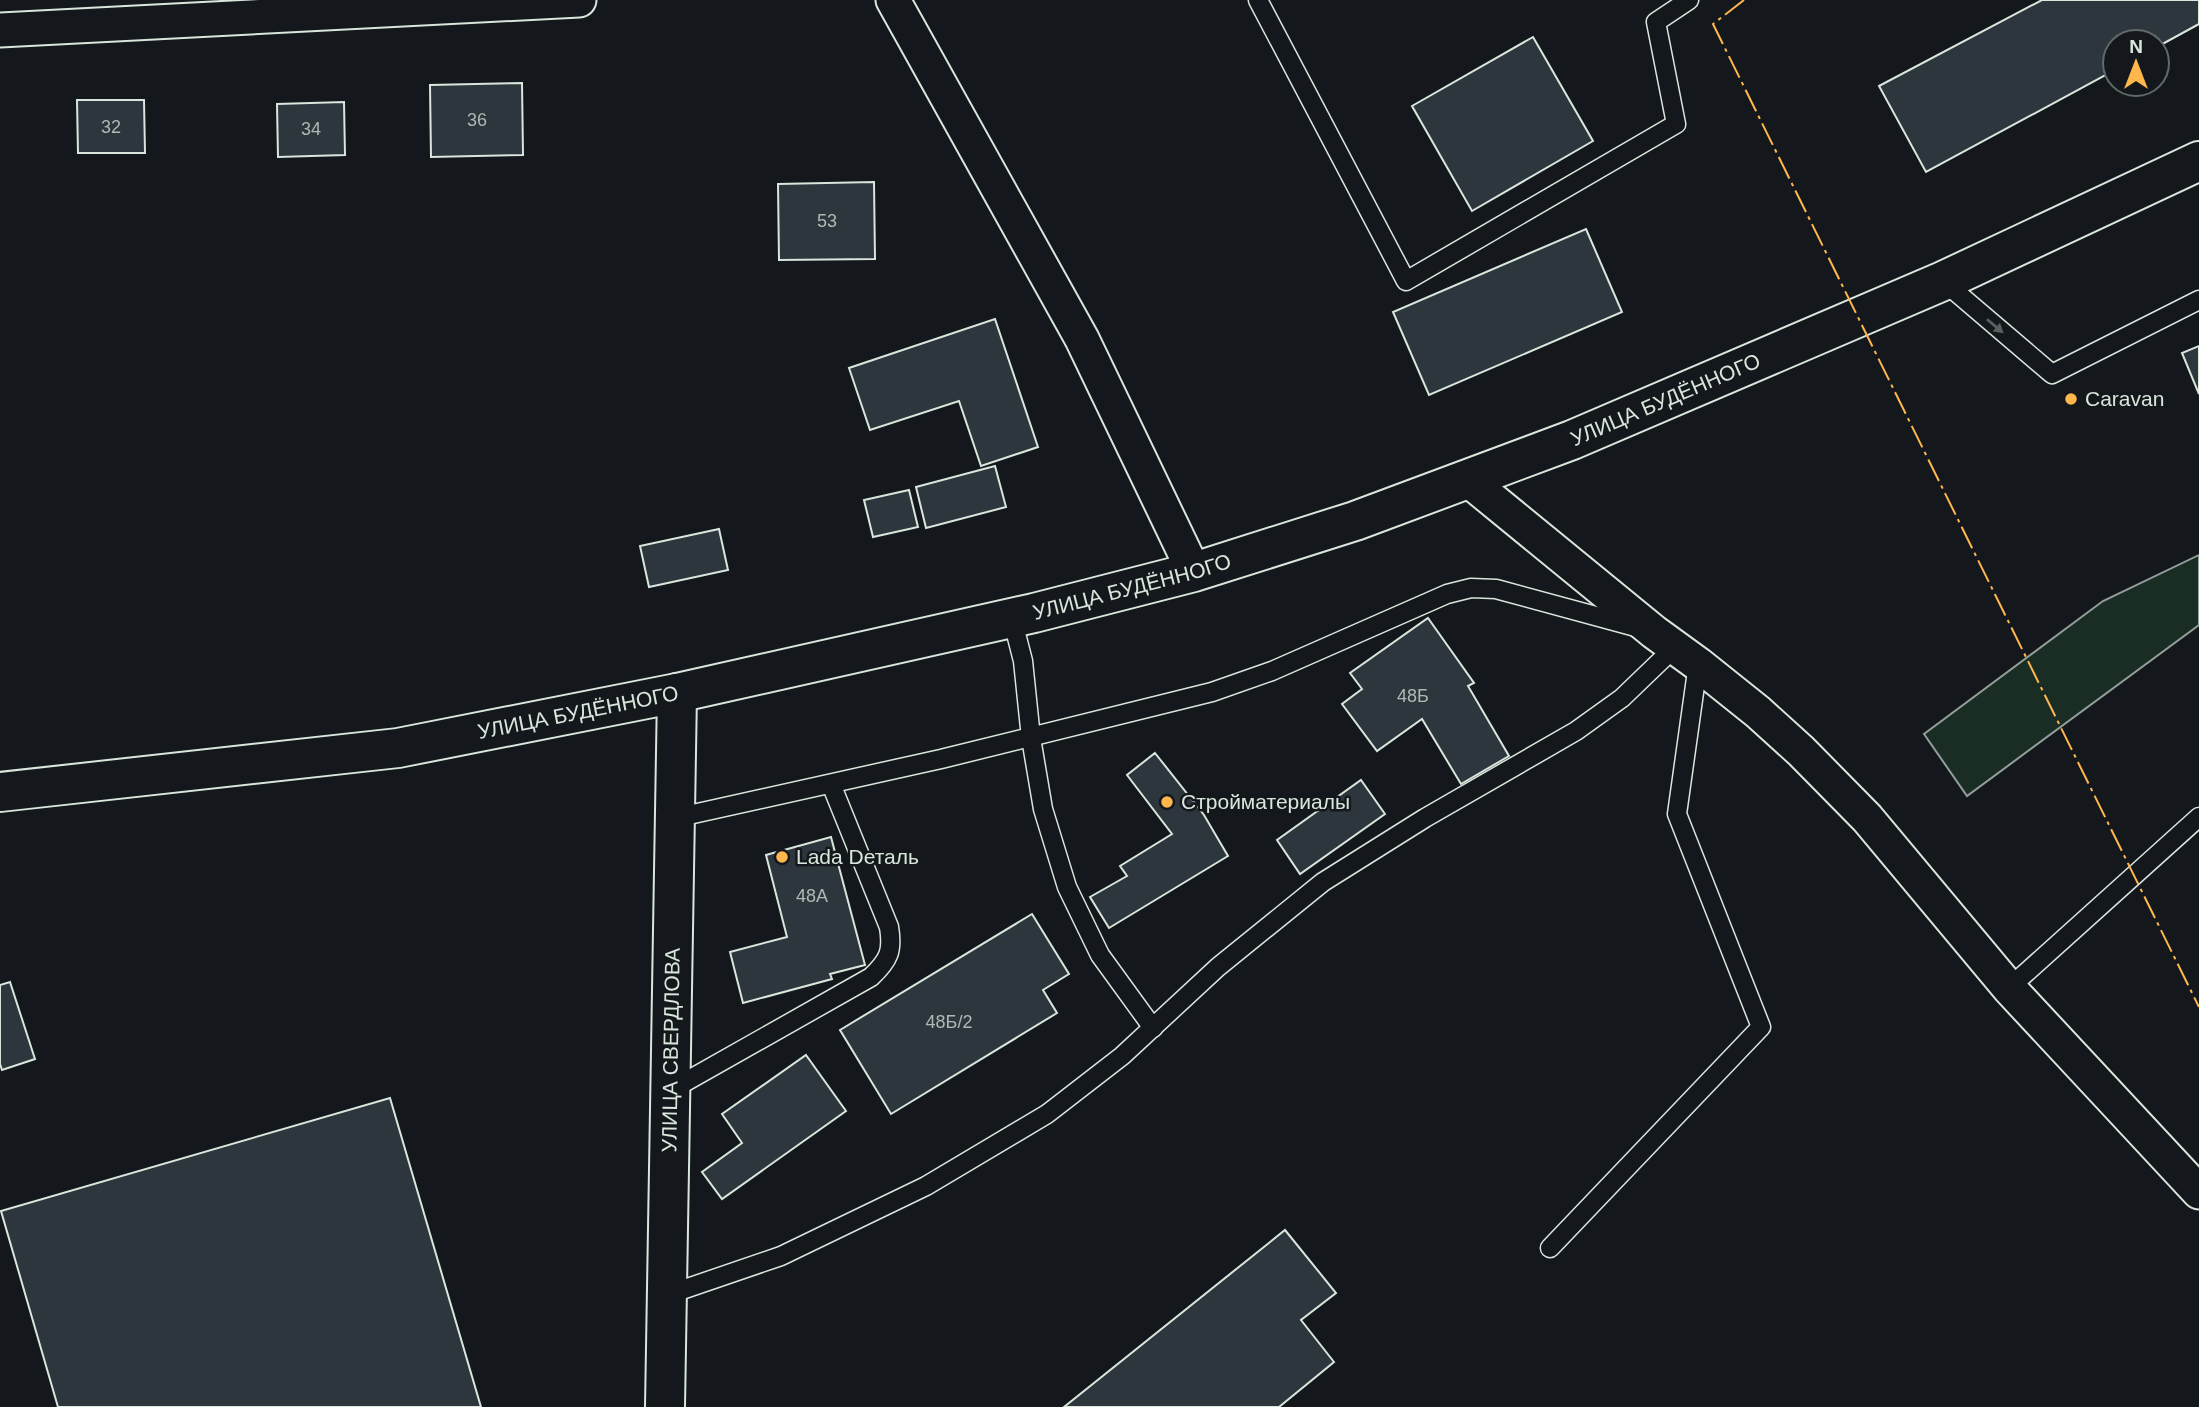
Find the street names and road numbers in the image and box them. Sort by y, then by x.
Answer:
street label: УЛИЦА БУДЁННОГО [1567,349,1764,450]
street label: УЛИЦА БУДЁННОГО [1030,549,1234,624]
street label: УЛИЦА БУДЁННОГО [476,681,680,743]
street label: УЛИЦА СВЕРДЛОВА [657,948,684,1152]

